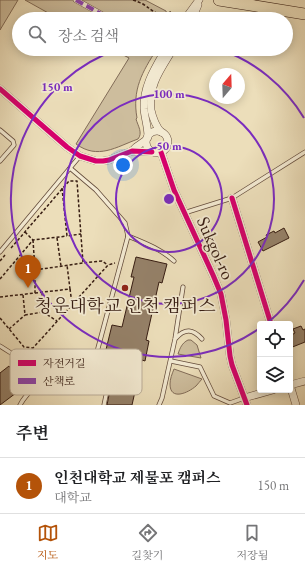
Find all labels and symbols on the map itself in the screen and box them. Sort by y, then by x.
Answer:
north arrow [209,68,245,104]
text: 150 m [41,79,73,95]
text: 100 m [153,86,185,102]
text: 50 m [156,138,182,154]
your location [113,155,133,175]
centre of rings [162,192,176,206]
street label: Sukgol-ro [192,213,240,283]
pin: 1 [15,255,41,288]
marker: 청운대학교 인천 캠퍼스 [120,283,130,293]
place label: 청운대학교 인천 캠퍼스 [34,294,216,317]
legend [10,349,142,395]
text: 자전거길 [43,356,86,370]
text: 산책로 [43,374,75,388]

